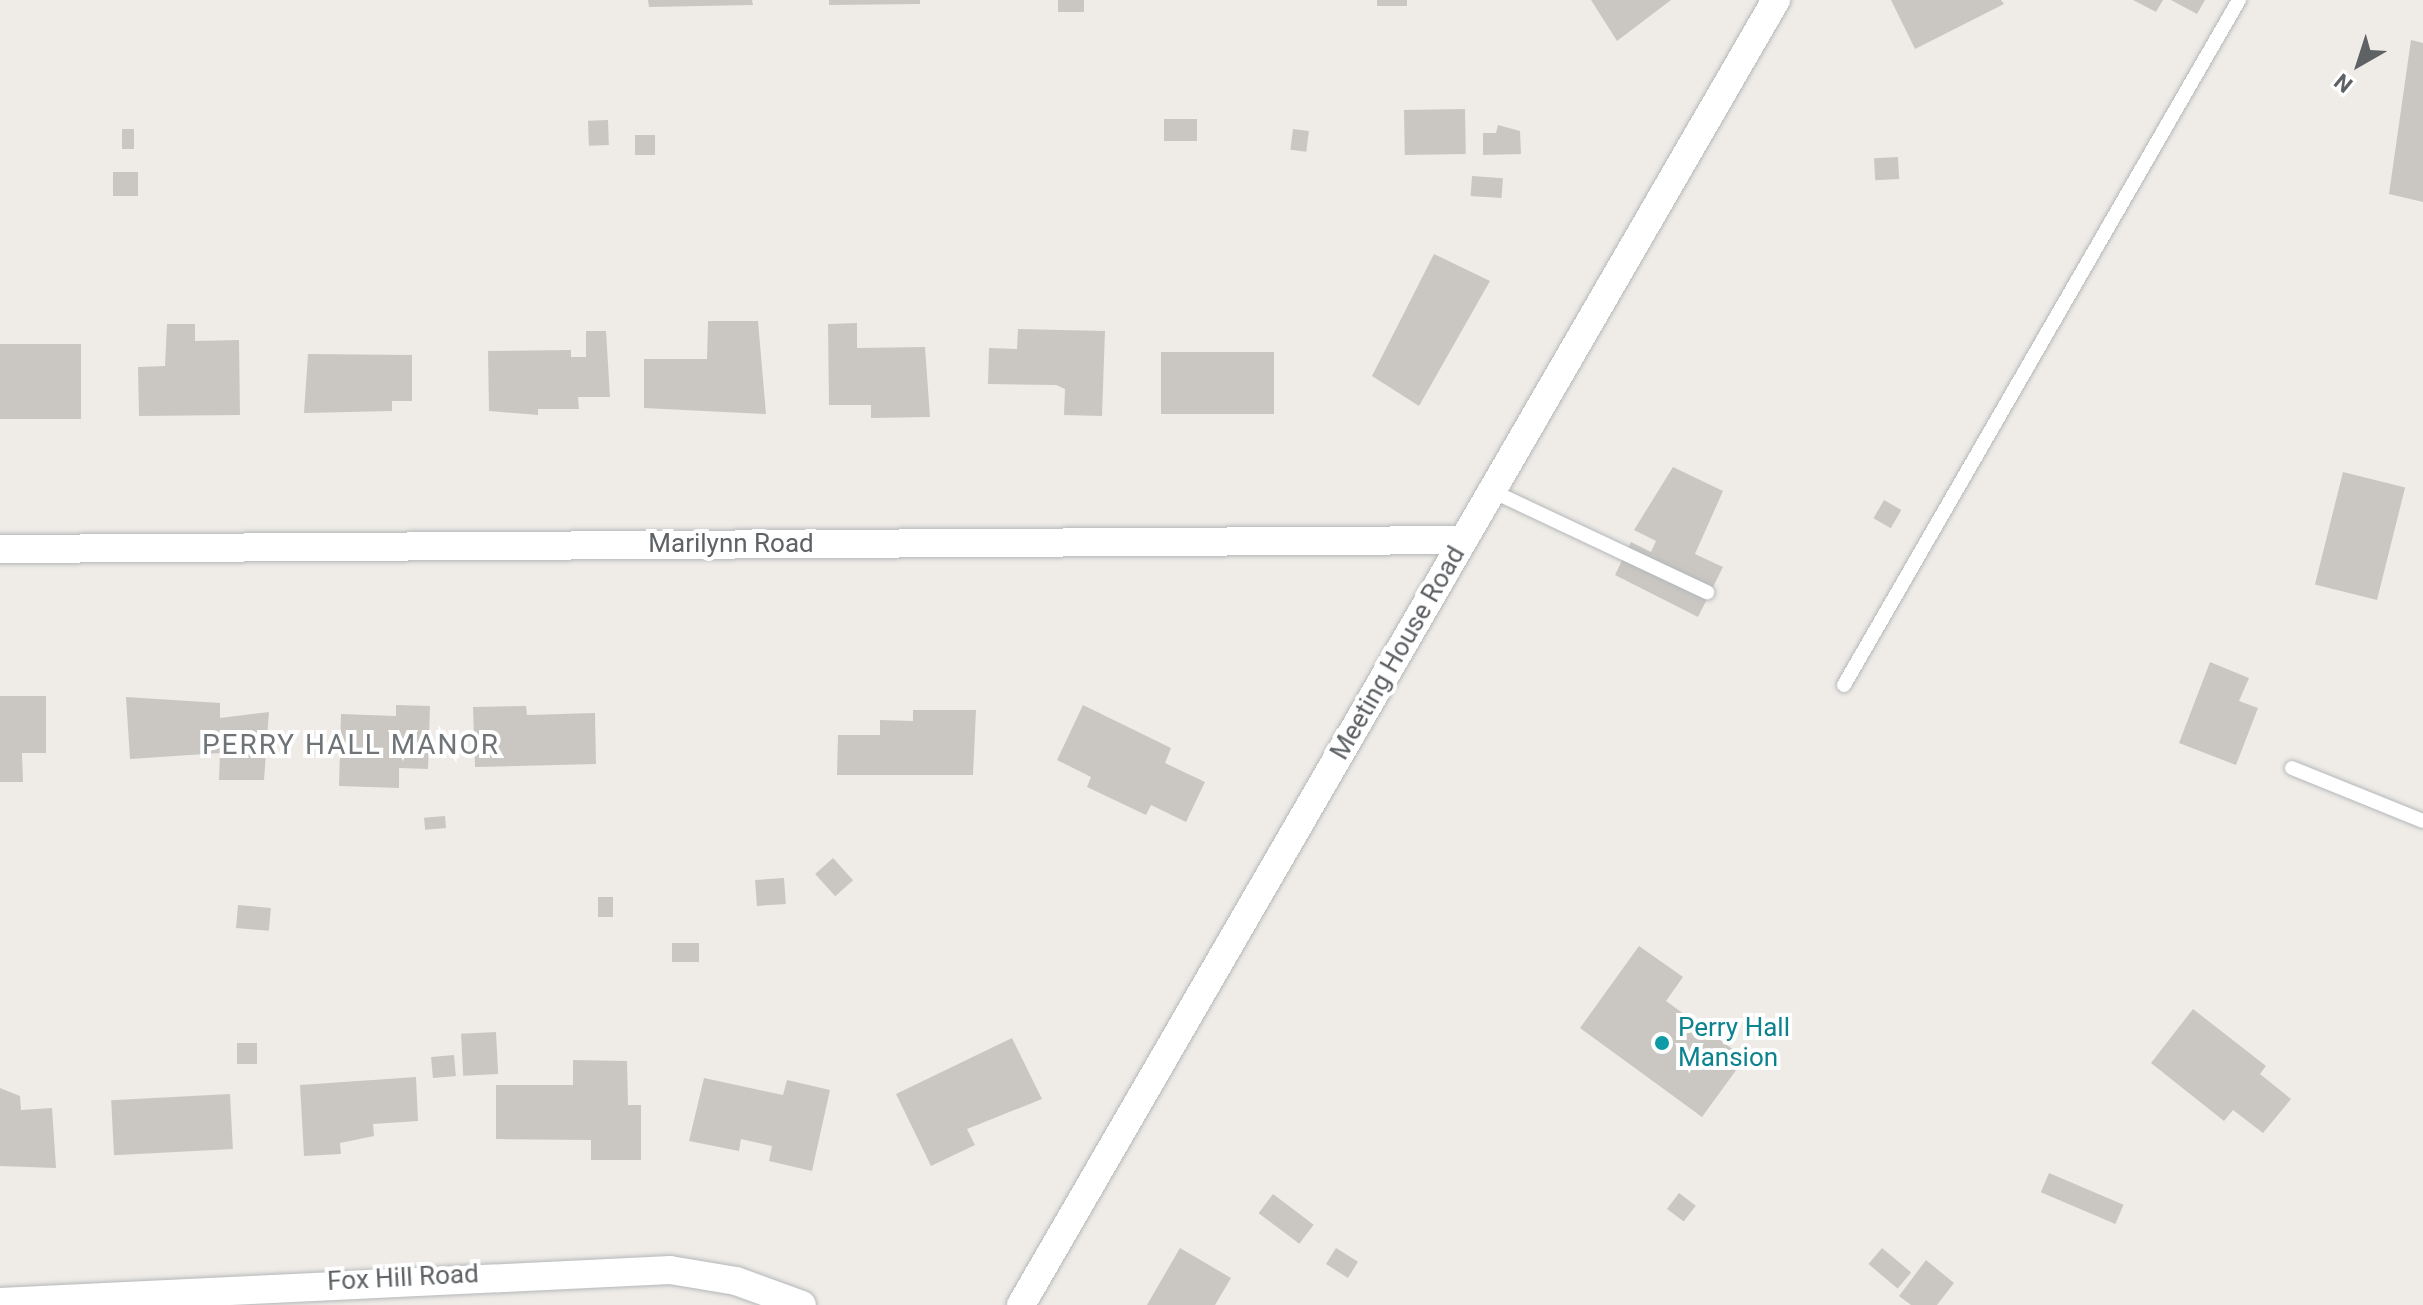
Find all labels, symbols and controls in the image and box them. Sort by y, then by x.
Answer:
north arrow [2319,24,2399,104]
text: N [2330,68,2357,98]
street label: Marilynn Road [648,528,814,560]
street label: Meeting House Road [1324,541,1472,765]
district label: PERRY HALL MANOR [202,728,500,762]
place label: Perry Hall Mansion [1678,1012,1790,1074]
marker: Perry Hall Mansion [1653,1034,1671,1052]
street label: Fox Hill Road [326,1258,480,1298]

